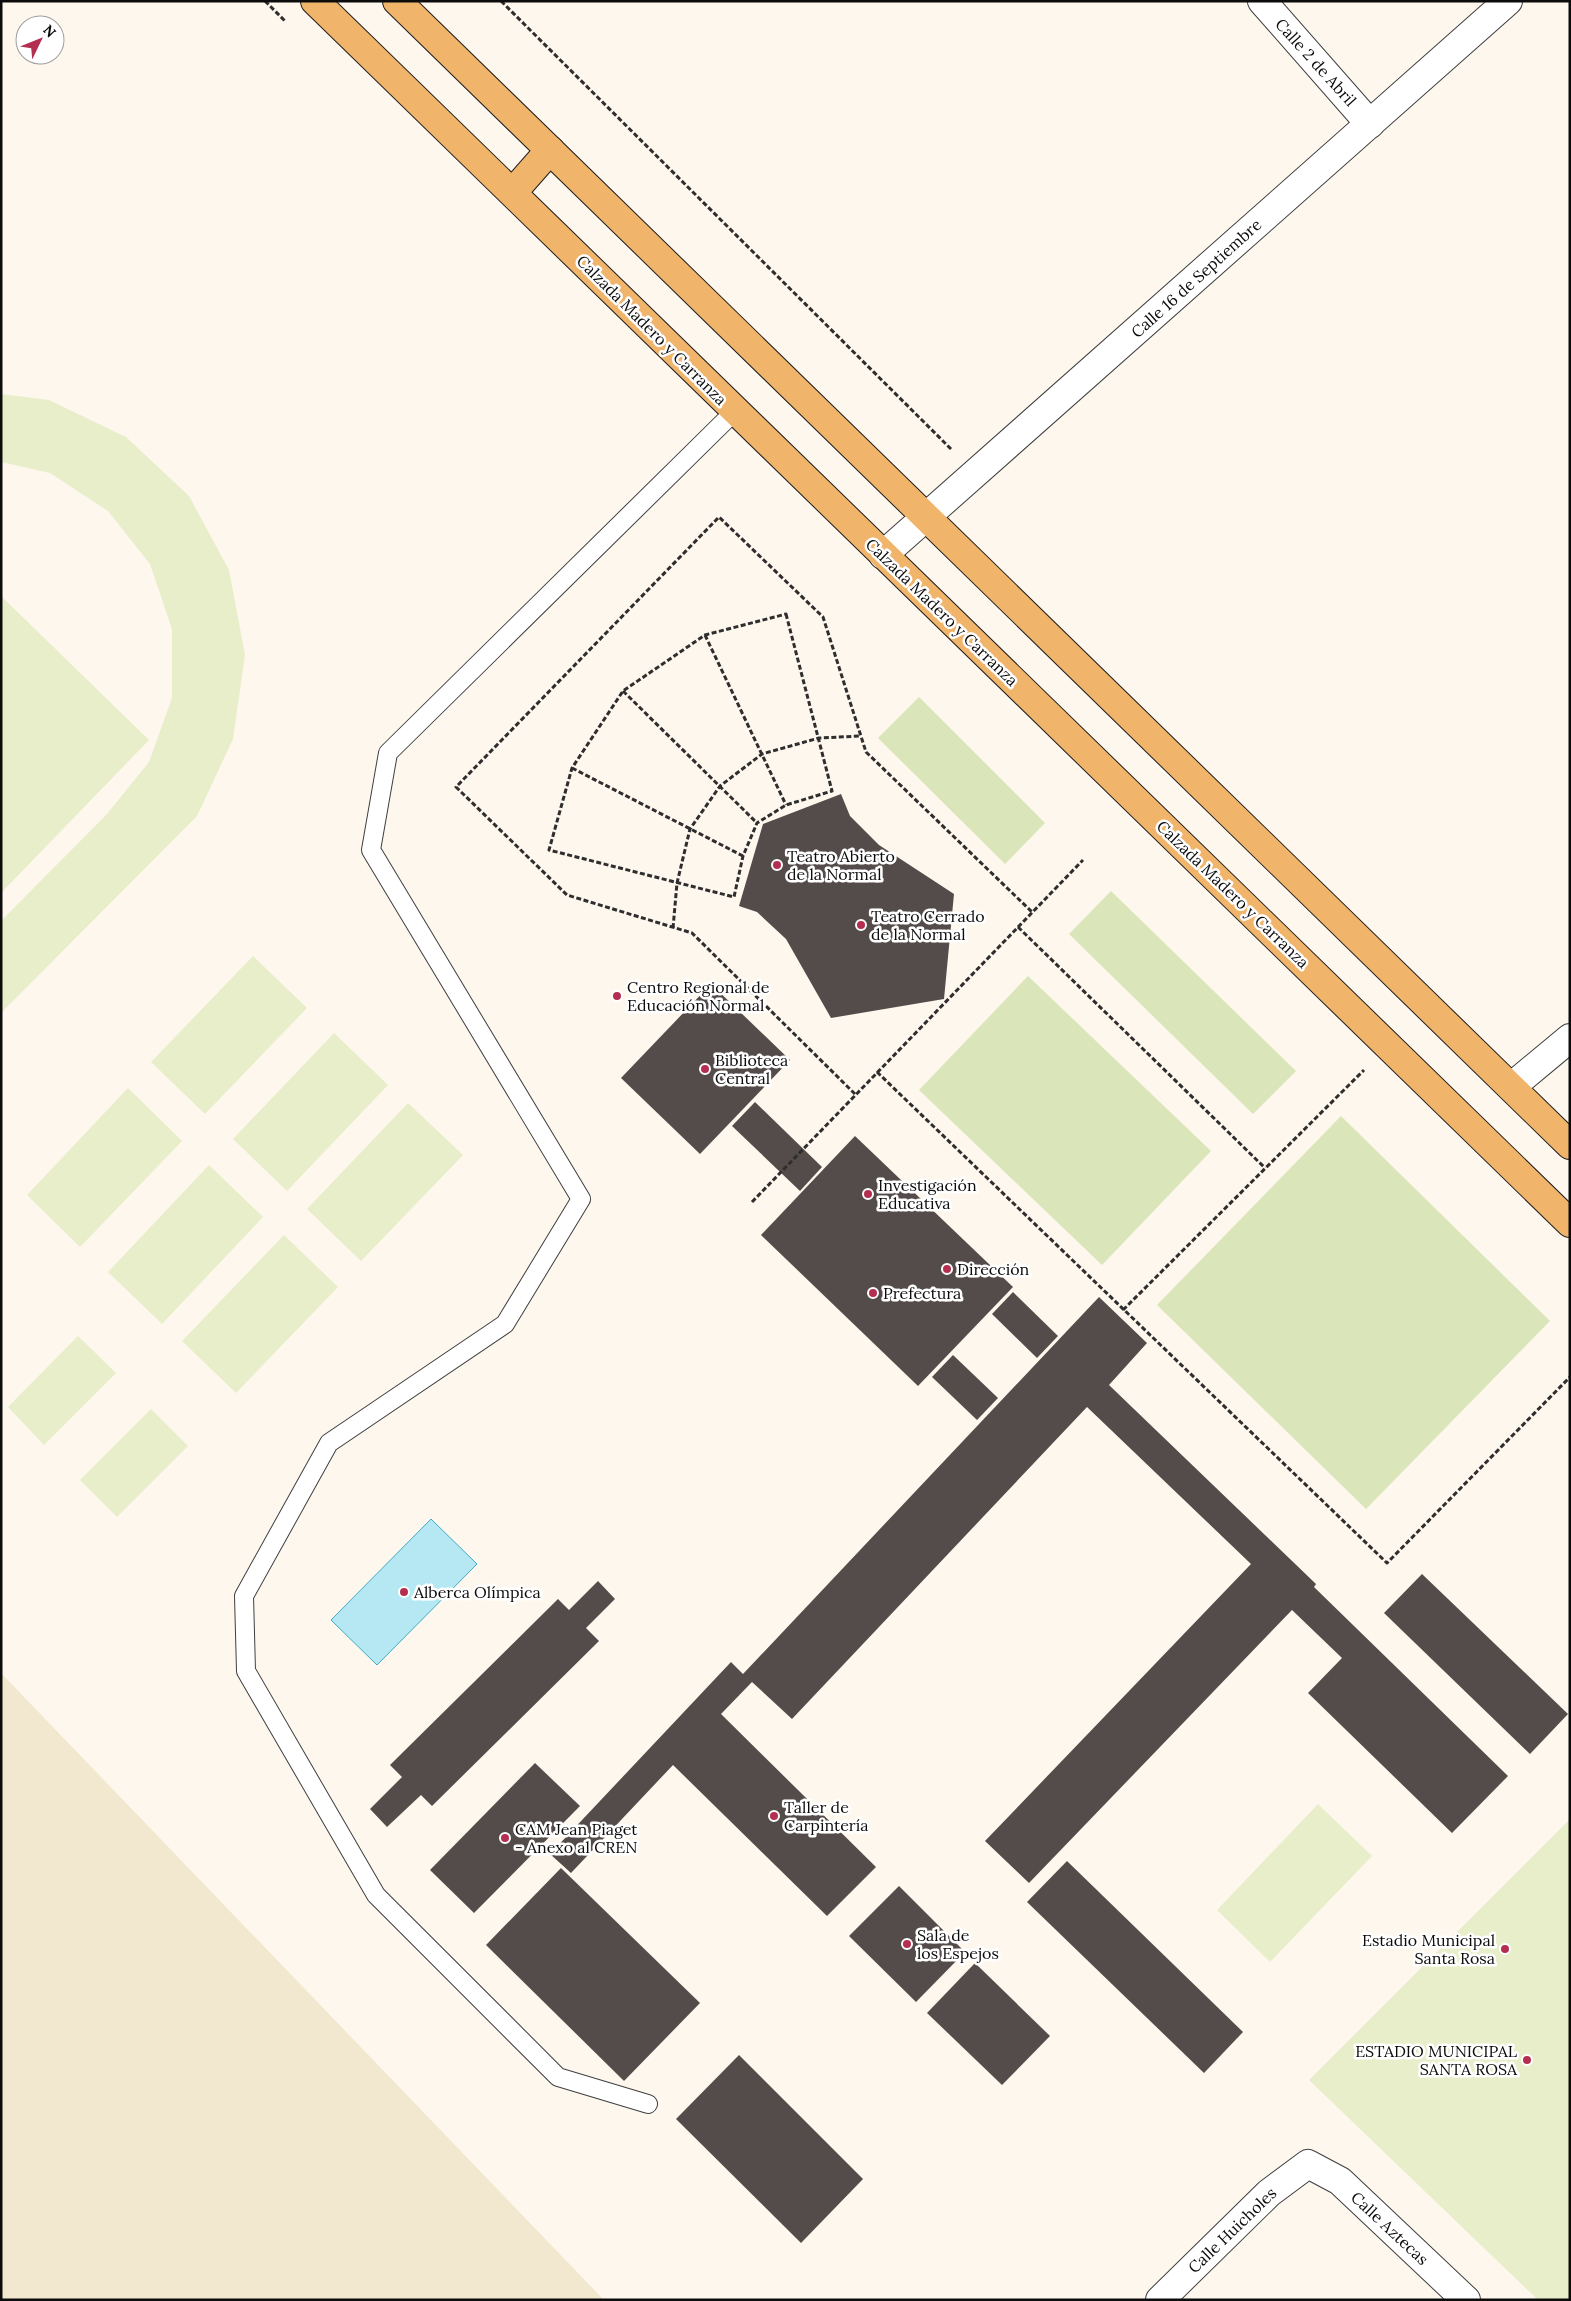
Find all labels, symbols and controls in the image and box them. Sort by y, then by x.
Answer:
street label: Calle 2 de Abril [1271,14,1361,110]
north arrow [15,15,65,65]
text: N [39,21,60,41]
street label: Calle 16 de Septiembre [1127,214,1266,342]
street label: Calzada Madero y Carranza [573,251,731,409]
street label: Calzada Madero y Carranza [862,534,1022,690]
street label: Calzada Madero y Carranza [1153,816,1313,972]
place label: Teatro Abierto de la Normal [787,846,895,884]
marker: Teatro Abierto de la Normal [771,859,783,871]
place label: Teatro Cerrado de la Normal [871,906,985,944]
marker: Teatro Cerrado de la Normal [855,919,867,931]
place label: Centro Regional de Educación Normal [627,977,770,1015]
marker: Centro Regional de Educación Normal [611,990,623,1002]
place label: Biblioteca Central [715,1050,788,1088]
marker: Biblioteca Central [699,1063,711,1075]
place label: Investigación Educativa [878,1175,977,1213]
marker: Investigación Educativa [862,1188,874,1200]
place label: Dirección [957,1259,1030,1279]
marker: Dirección [941,1263,953,1275]
place label: Prefectura [883,1283,961,1303]
marker: Prefectura [867,1287,879,1299]
place label: Alberca Olímpica [413,1582,541,1602]
marker: Alberca Olímpica [398,1586,410,1598]
place label: Taller de Carpintería [784,1797,869,1835]
marker: Taller de Carpintería [768,1810,780,1822]
place label: CAM Jean Piaget - Anexo al CREN [515,1819,638,1857]
marker: CAM Jean Piaget - Anexo al CREN [499,1832,511,1844]
place label: Sala de los Espejos [917,1925,999,1963]
place label: Estadio Municipal Santa Rosa [1362,1930,1495,1968]
marker: Sala de los Espejos [901,1938,913,1950]
marker: Estadio Municipal Santa Rosa [1499,1943,1511,1955]
place label: ESTADIO MUNICIPAL SANTA ROSA [1355,2041,1518,2079]
marker: ESTADIO MUNICIPAL SANTA ROSA [1521,2054,1533,2066]
street label: Calle Huicholes [1184,2183,1280,2277]
street label: Calle Aztecas [1347,2187,1433,2269]

